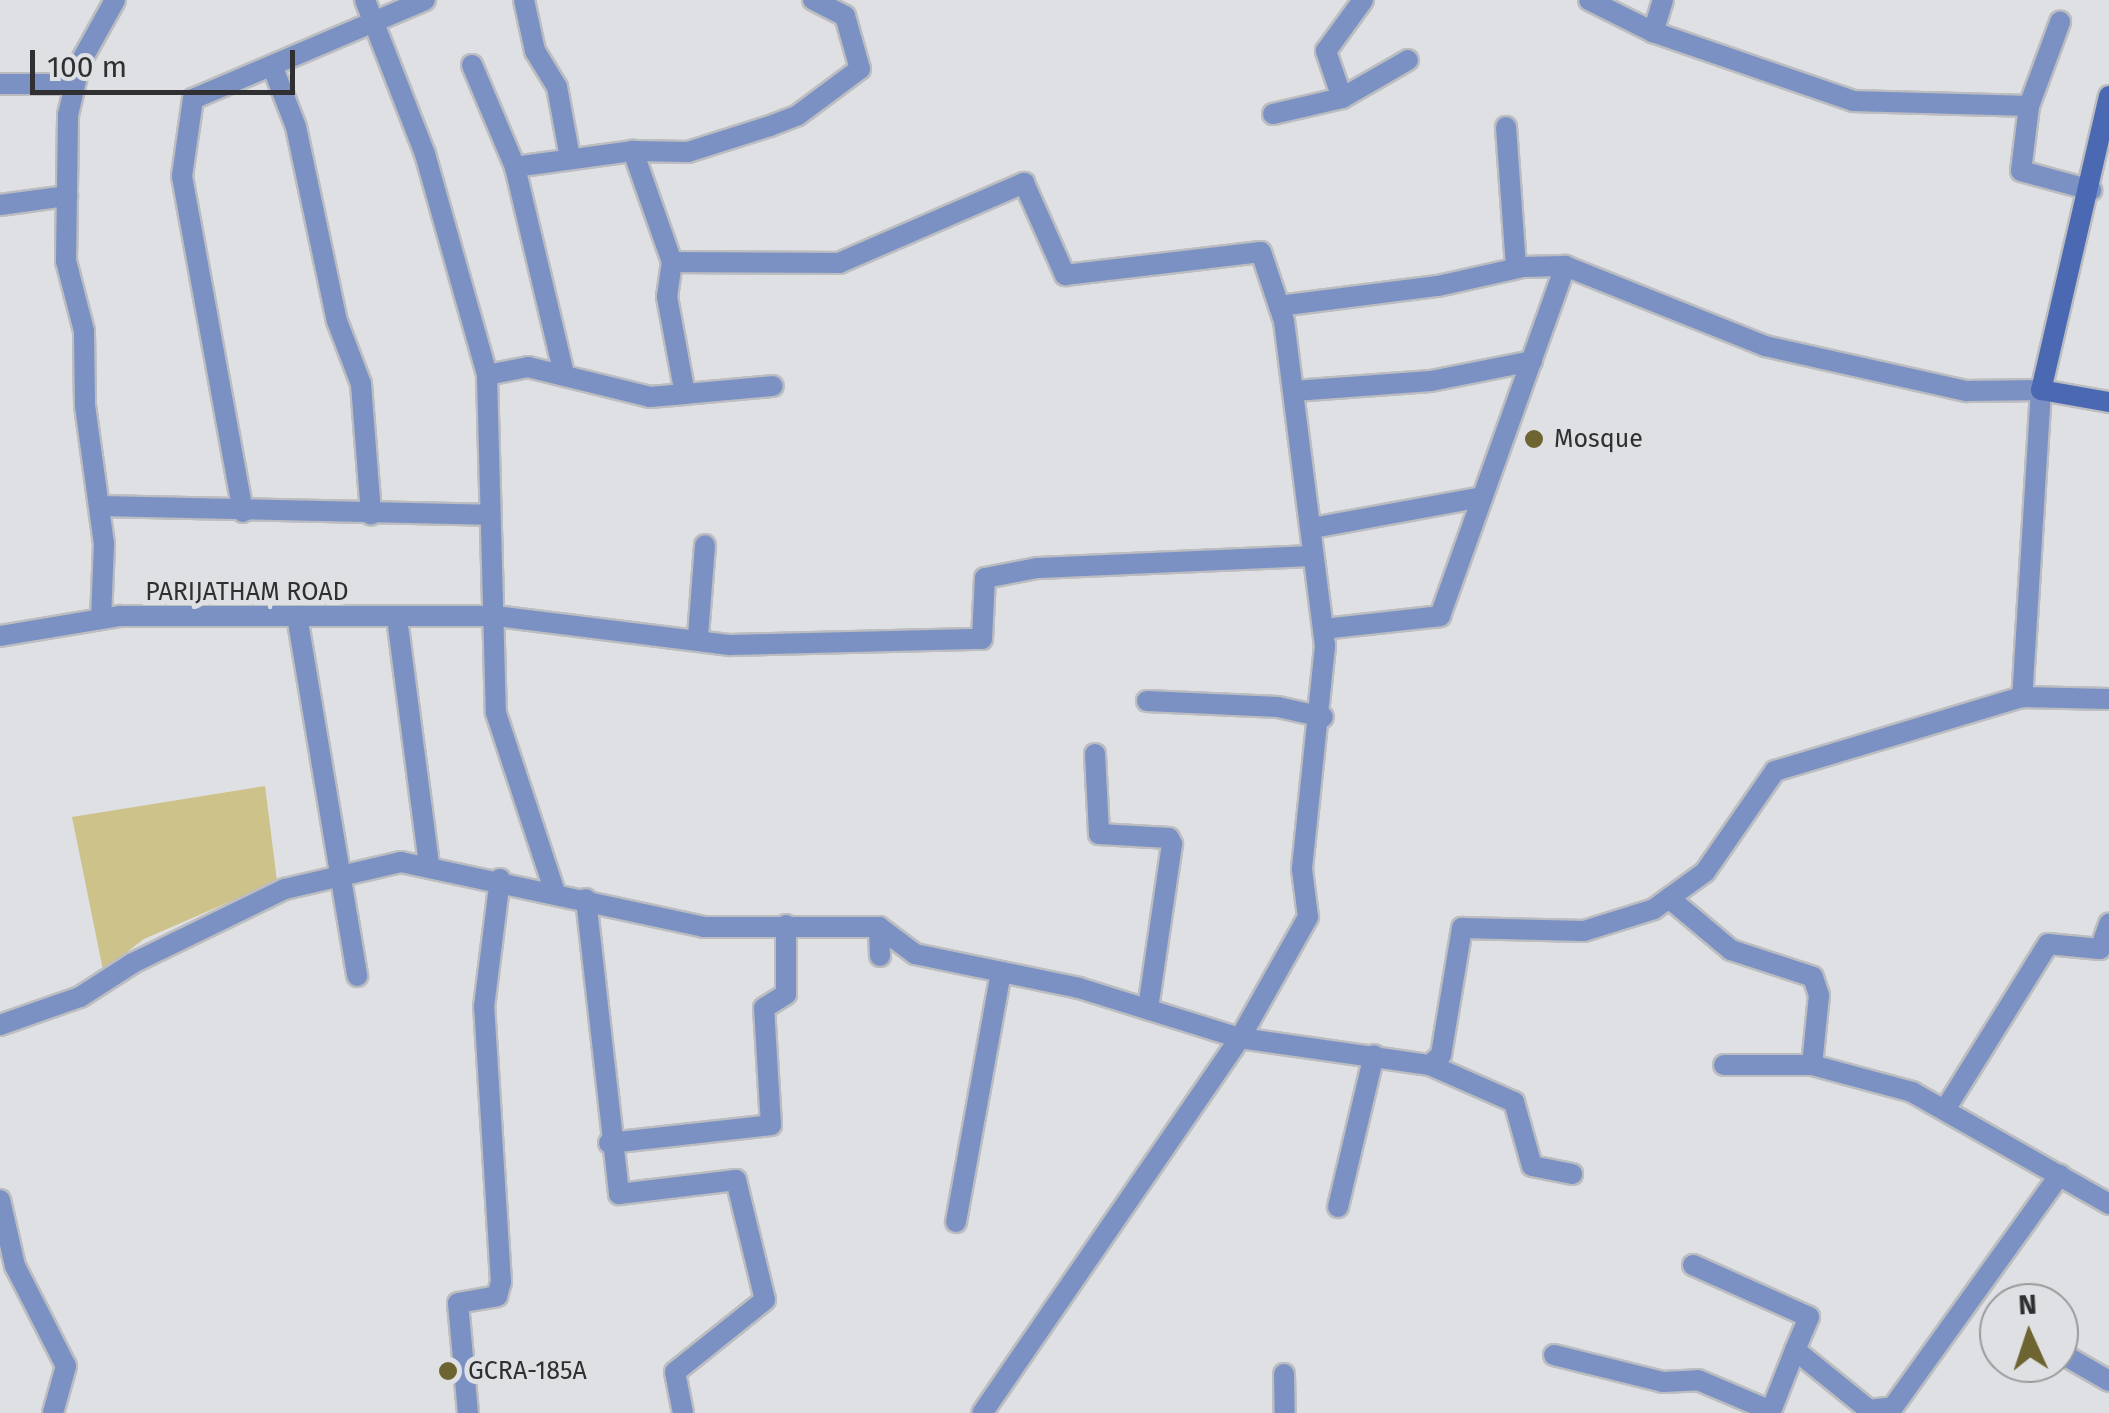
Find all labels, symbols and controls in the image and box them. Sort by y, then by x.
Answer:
scale bar [35,30,300,92]
text: 100 m [47,49,127,85]
place label: Mosque [1554,424,1643,454]
marker: Mosque [1523,428,1545,450]
street label: PARIJATHAM ROAD [145,577,349,607]
north arrow [1979,1283,2079,1383]
text: N [2017,1288,2038,1322]
place label: GCRA-185A [468,1356,587,1386]
marker: GCRA-185A [437,1360,459,1382]

